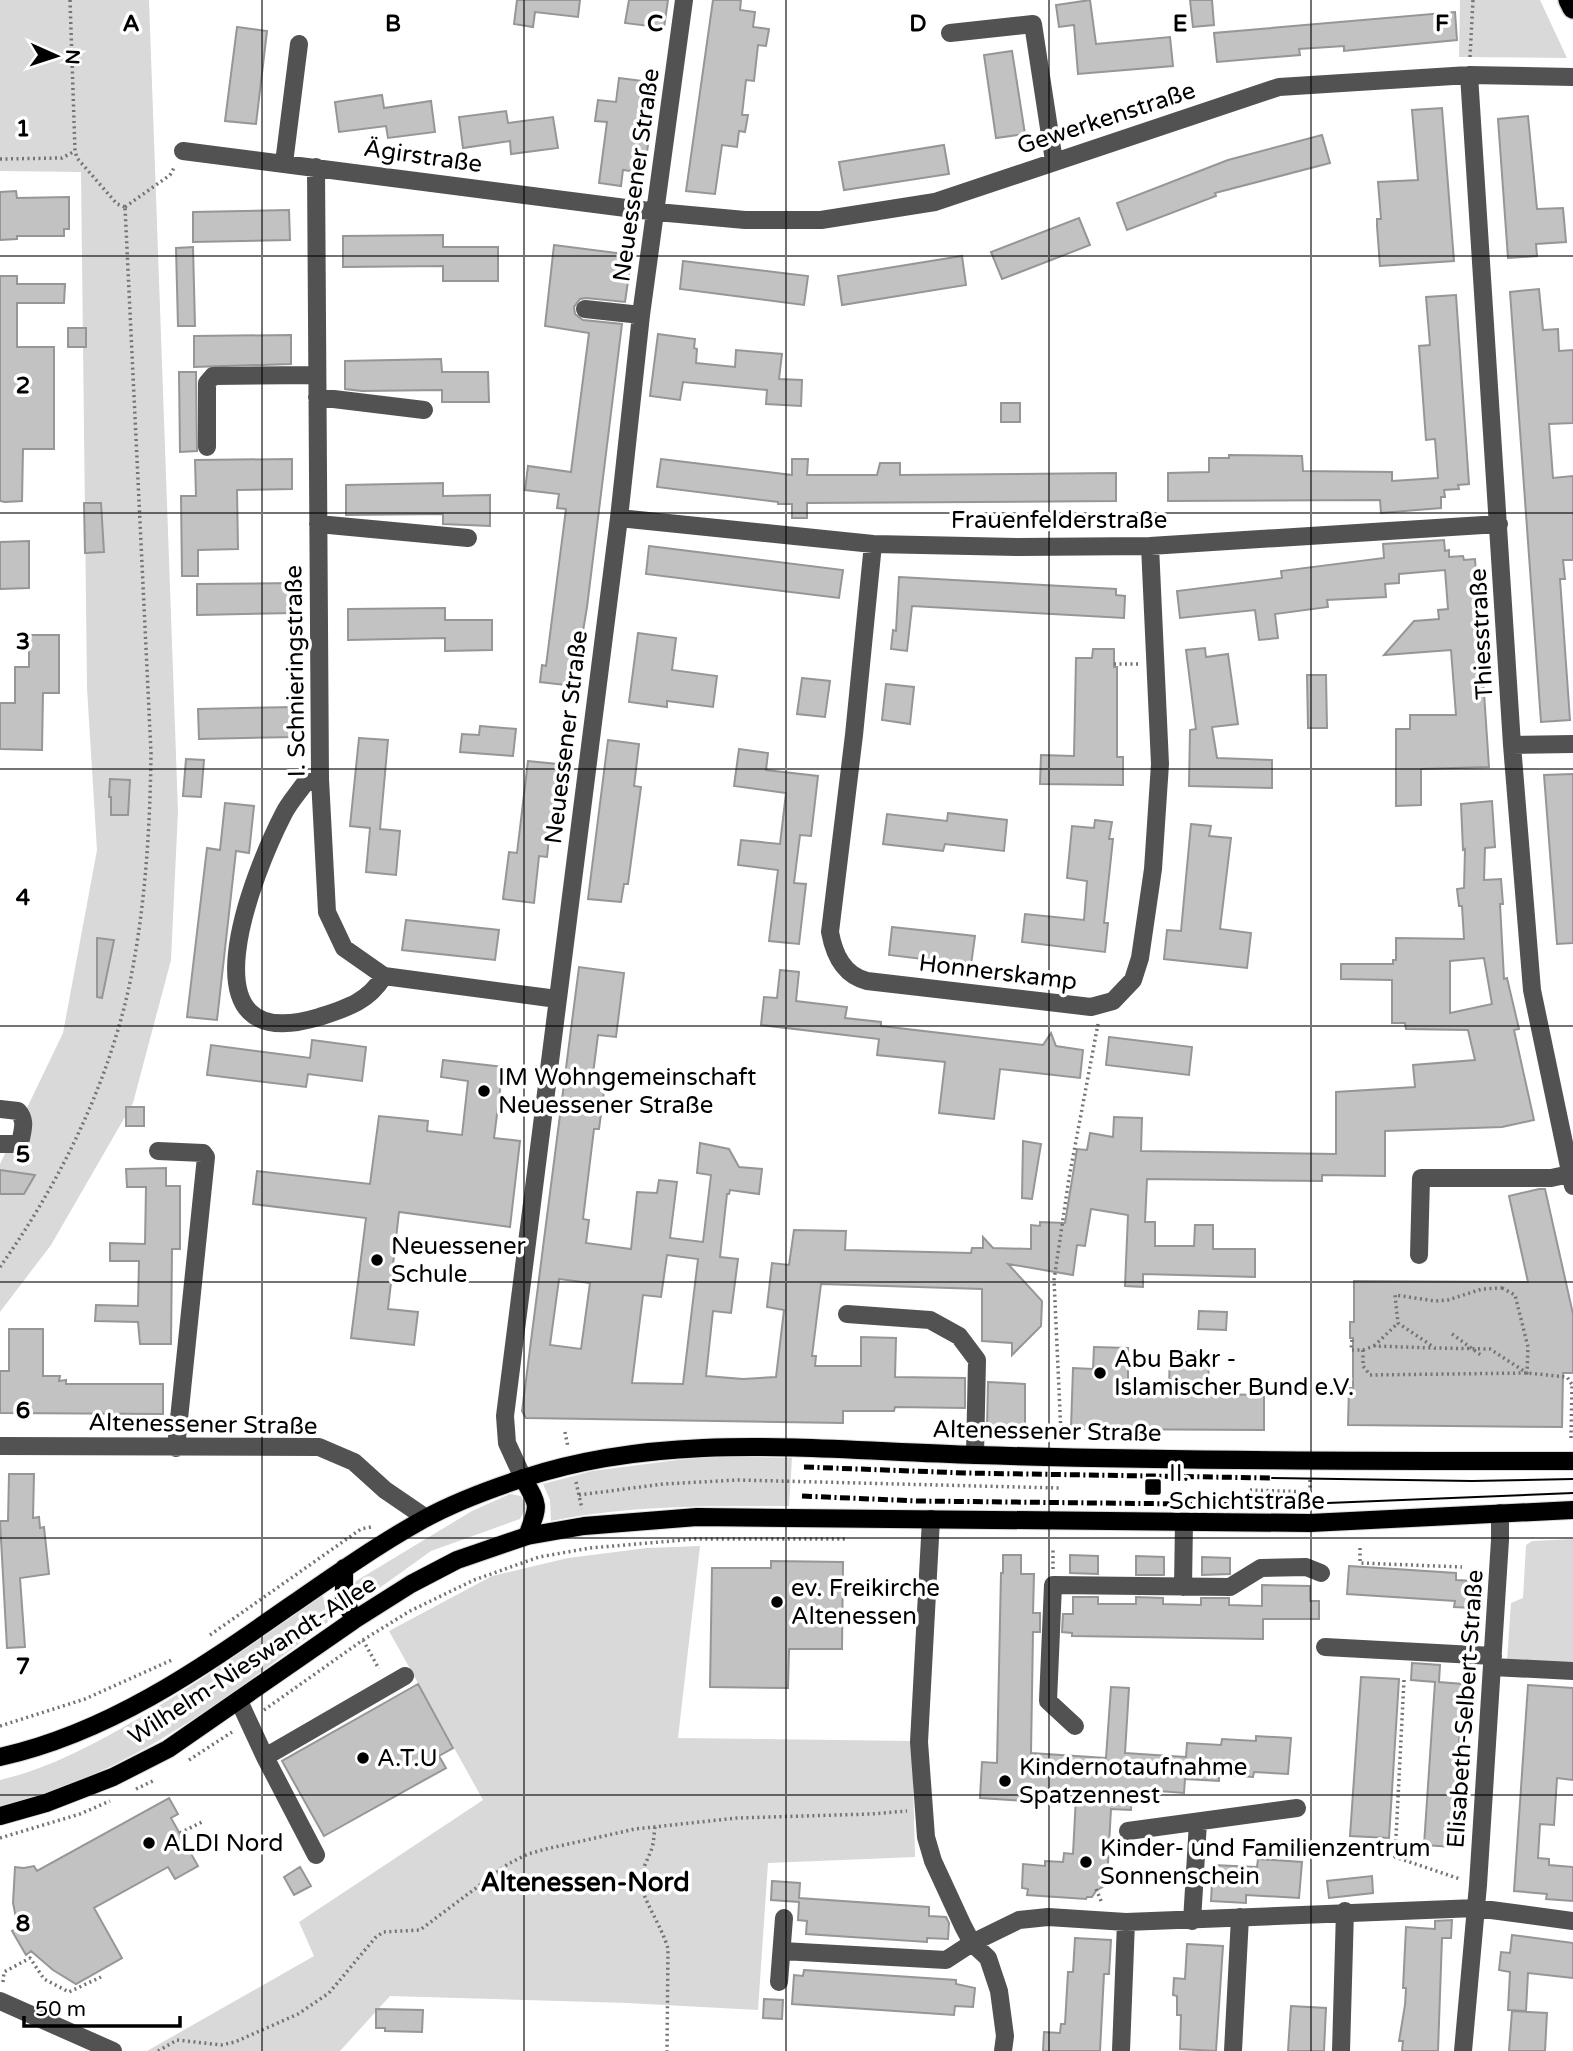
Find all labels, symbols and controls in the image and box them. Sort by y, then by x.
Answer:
text: A [122,10,140,38]
text: B [385,10,401,38]
text: C [647,10,663,38]
text: D [909,10,927,38]
text: E [1173,10,1187,38]
text: F [1435,10,1449,38]
north arrow [21,21,91,91]
text: N [61,49,83,65]
street label: Neuessener Straße [607,66,666,284]
street label: Gewerkenstraße [1013,76,1199,161]
text: 1 [16,115,30,143]
street label: Ägirstraße [362,134,484,179]
text: 2 [16,372,30,400]
street label: Frauenfelderstraße [951,506,1167,535]
street label: I. Schnieringstraße [279,565,312,777]
street label: Thiesstraße [1464,567,1499,700]
text: 3 [16,628,30,656]
street label: Neuessener Straße [539,628,594,846]
text: 4 [16,884,31,912]
street label: Honnerskamp [917,948,1079,997]
place label: IM Wohngemeinschaft Neuessener Straße [498,1063,756,1120]
marker: IM Wohngemeinschaft Neuessener Straße [476,1083,492,1099]
text: 5 [16,1141,30,1169]
place label: Neuessener Schule [391,1232,527,1289]
marker: Neuessener Schule [369,1252,385,1268]
place label: Abu Bakr - Islamischer Bund e.V. [1114,1345,1354,1402]
marker: Abu Bakr - Islamischer Bund e.V. [1092,1365,1108,1381]
text: 6 [16,1397,30,1425]
street label: Altenessener Straße [88,1408,318,1441]
street label: Altenessener Straße [932,1415,1162,1448]
place label: II. Schichtstraße [1169,1459,1325,1516]
marker: II. Schichtstraße [1143,1477,1163,1497]
street label: Wilhelm-Nieswandt-Allee [123,1569,382,1751]
street label: Elisabeth-Selbert-Straße [1441,1569,1490,1849]
place label: ev. Freikirche Altenessen [791,1574,940,1631]
marker: ev. Freikirche Altenessen [769,1594,785,1610]
text: 7 [16,1653,30,1681]
place label: A.T.U [377,1744,438,1773]
marker: A.T.U [355,1750,371,1766]
place label: Kindernotaufnahme Spatzennest [1019,1753,1247,1810]
marker: Kindernotaufnahme Spatzennest [997,1773,1013,1789]
place label: ALDI Nord [163,1829,283,1858]
place label: Kinder- und Familienzentrum Sonnenschein [1100,1834,1431,1891]
marker: ALDI Nord [141,1835,157,1851]
marker: Kinder- und Familienzentrum Sonnenschein [1078,1854,1094,1870]
district label: Altenessen-Nord [480,1867,690,1898]
text: 8 [16,1910,30,1938]
scale bar [24,1984,180,2028]
text: 50 m [35,1997,86,2022]

